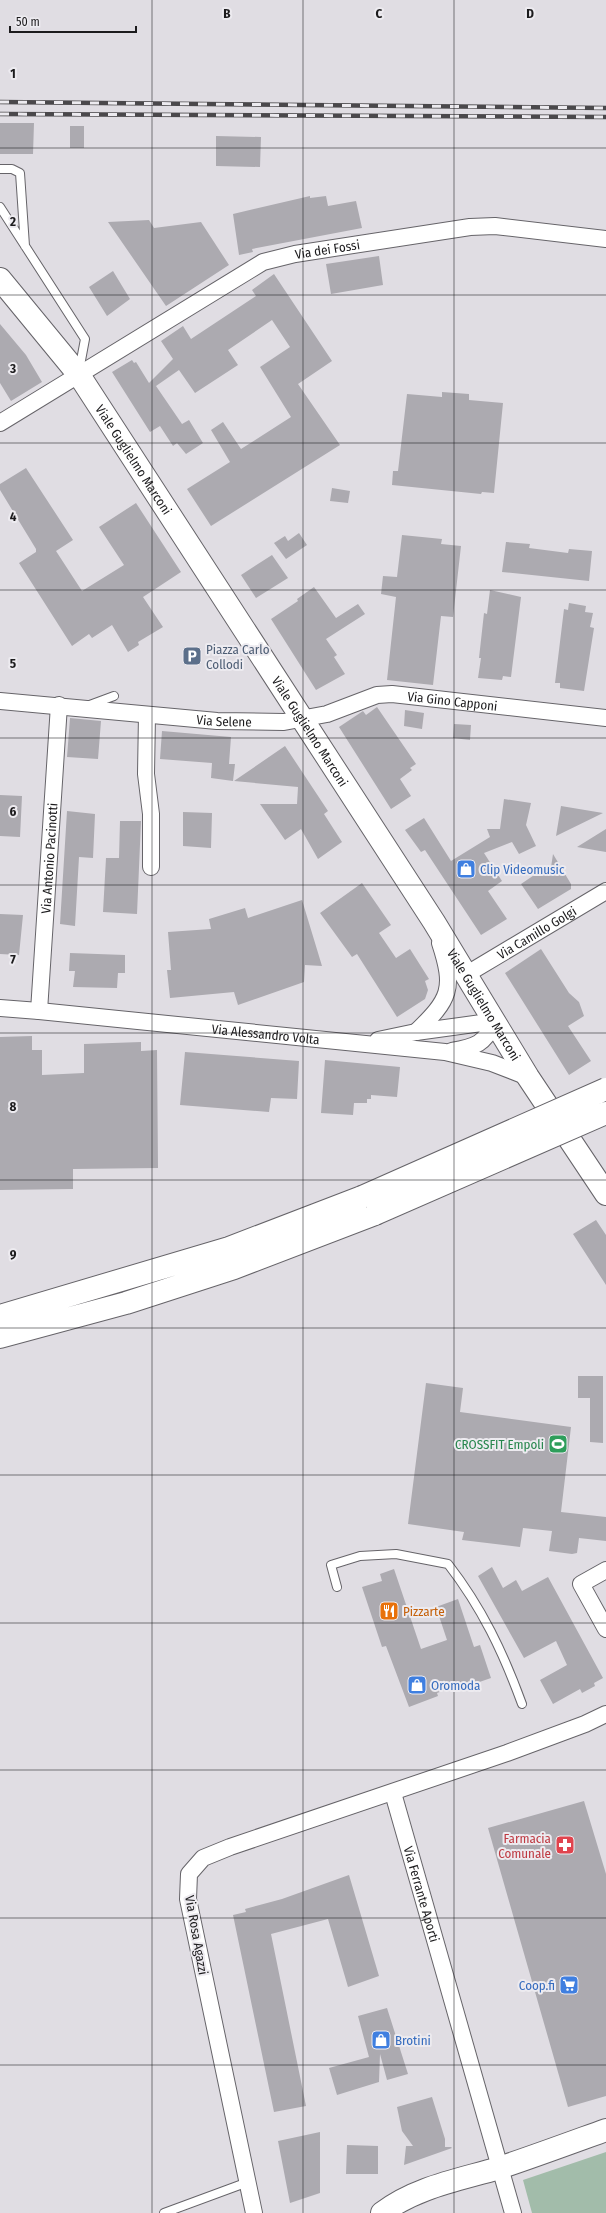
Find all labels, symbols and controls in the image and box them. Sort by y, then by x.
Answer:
text: B [223,6,231,21]
text: C [376,6,383,21]
text: D [526,6,534,21]
scale bar [10,8,136,34]
text: 50 m [16,15,40,29]
text: 1 [10,66,16,81]
text: 2 [9,214,16,229]
street label: Via dei Fossi [294,237,361,262]
text: 3 [9,361,16,376]
street label: Viale Guglielmo Marconi [92,402,175,518]
text: 4 [10,509,17,524]
place label: Piazza Carlo Collodi [206,642,270,672]
parking icon: Piazza Carlo Collodi [181,645,203,667]
text: 5 [10,656,16,671]
street label: Viale Guglielmo Marconi [269,674,351,789]
street label: Via Gino Capponi [407,689,498,714]
street label: Via Selene [196,712,252,730]
street label: Via Antonio Pacinotti [38,803,61,914]
text: 6 [10,804,17,819]
shop icon: Clip Videomusic [455,858,477,880]
place label: Clip Videomusic [480,862,565,877]
street label: Via Camillo Golgi [495,904,579,962]
street label: Viale Guglielmo Marconi [444,946,523,1063]
text: 7 [10,952,16,967]
street label: Via Alessandro Volta [211,1021,320,1047]
text: 8 [10,1099,17,1114]
text: 9 [10,1247,17,1262]
sports icon: CROSSFIT Empoli [547,1433,569,1455]
place label: CROSSFIT Empoli [455,1437,544,1452]
restaurant icon: Pizzarte [378,1600,400,1622]
place label: Pizzarte [403,1604,445,1619]
shop icon: Oromoda [406,1674,428,1696]
place label: Oromoda [431,1678,480,1693]
place label: Farmacia Comunale [498,1831,551,1861]
pharmacy icon: Farmacia Comunale [554,1834,576,1856]
street label: Via Ferrante Aporti [401,1844,442,1944]
street label: Via Rosa Agazzi [182,1894,211,1976]
supermarket icon: Coop.fi [558,1974,580,1996]
place label: Coop.fi [519,1978,555,1993]
shop icon: Brotini [370,2029,392,2051]
place label: Brotini [395,2033,431,2048]

